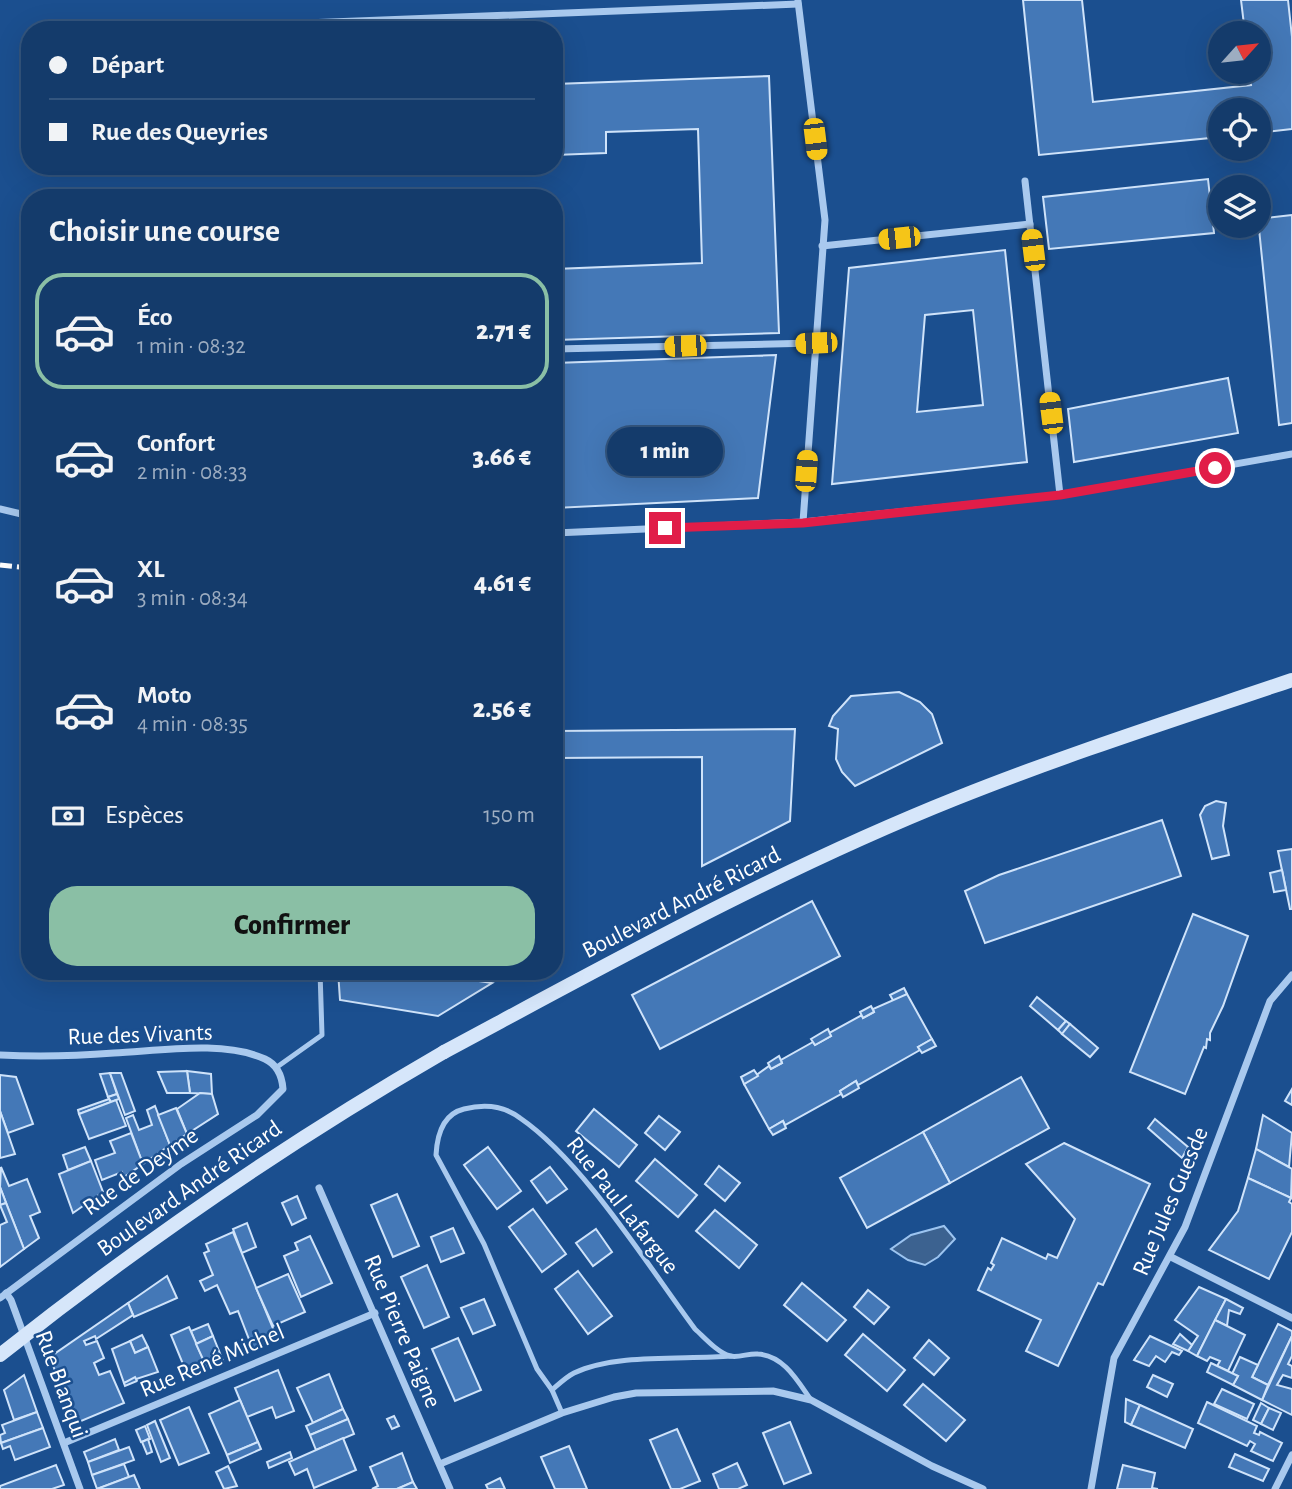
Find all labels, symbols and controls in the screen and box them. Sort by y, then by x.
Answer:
north arrow [1208,21,1270,84]
map controls [1208,21,1271,238]
text: Départ [91,52,164,78]
button: locate [1208,98,1271,161]
car [803,117,828,161]
text: Rue des Queyries [91,119,268,145]
button: layers [1208,175,1271,238]
text: Choisir une course [49,215,280,247]
car [878,225,921,251]
car [1021,228,1046,272]
icon: car [53,300,116,363]
text: Éco [137,304,173,330]
text: 2.71 € [476,318,531,344]
car [795,332,838,354]
text: 1 min · 08:32 [137,335,246,358]
car [664,335,707,357]
car [1039,391,1064,435]
icon: car [53,426,116,489]
callout: 1 min [607,426,723,476]
text: Confort [137,430,215,456]
text: 1 min [641,440,689,463]
text: 3.66 € [472,444,531,470]
car [795,449,818,493]
route start [1199,452,1231,484]
text: 2 min · 08:33 [137,461,247,484]
route end [649,512,681,544]
icon: car [53,552,116,615]
text: XL [137,556,164,582]
text: 4.61 € [474,570,531,596]
text: 3 min · 08:34 [137,587,248,610]
icon: car [53,678,116,741]
text: Moto [137,682,192,708]
text: 2.56 € [473,696,531,722]
text: 4 min · 08:35 [137,713,248,736]
icon: cash [49,797,87,835]
text: Espèces [105,802,184,828]
text: 150 m [483,804,535,827]
street label: Boulevard André Ricard [579,843,784,963]
button: Confirmer [49,886,535,966]
street label: Rue des Vivants [67,1020,213,1050]
street label: Boulevard André Ricard [93,1116,286,1261]
street label: Rue de Deyme [79,1123,203,1220]
street label: Rue Jules Guesde [1129,1124,1213,1279]
street label: Rue Paul Lafargue [561,1133,683,1279]
street label: Rue Pierre Paigne [359,1251,445,1411]
street label: Rue René Michel [137,1320,288,1402]
street label: Rue Blanqui [31,1327,92,1441]

